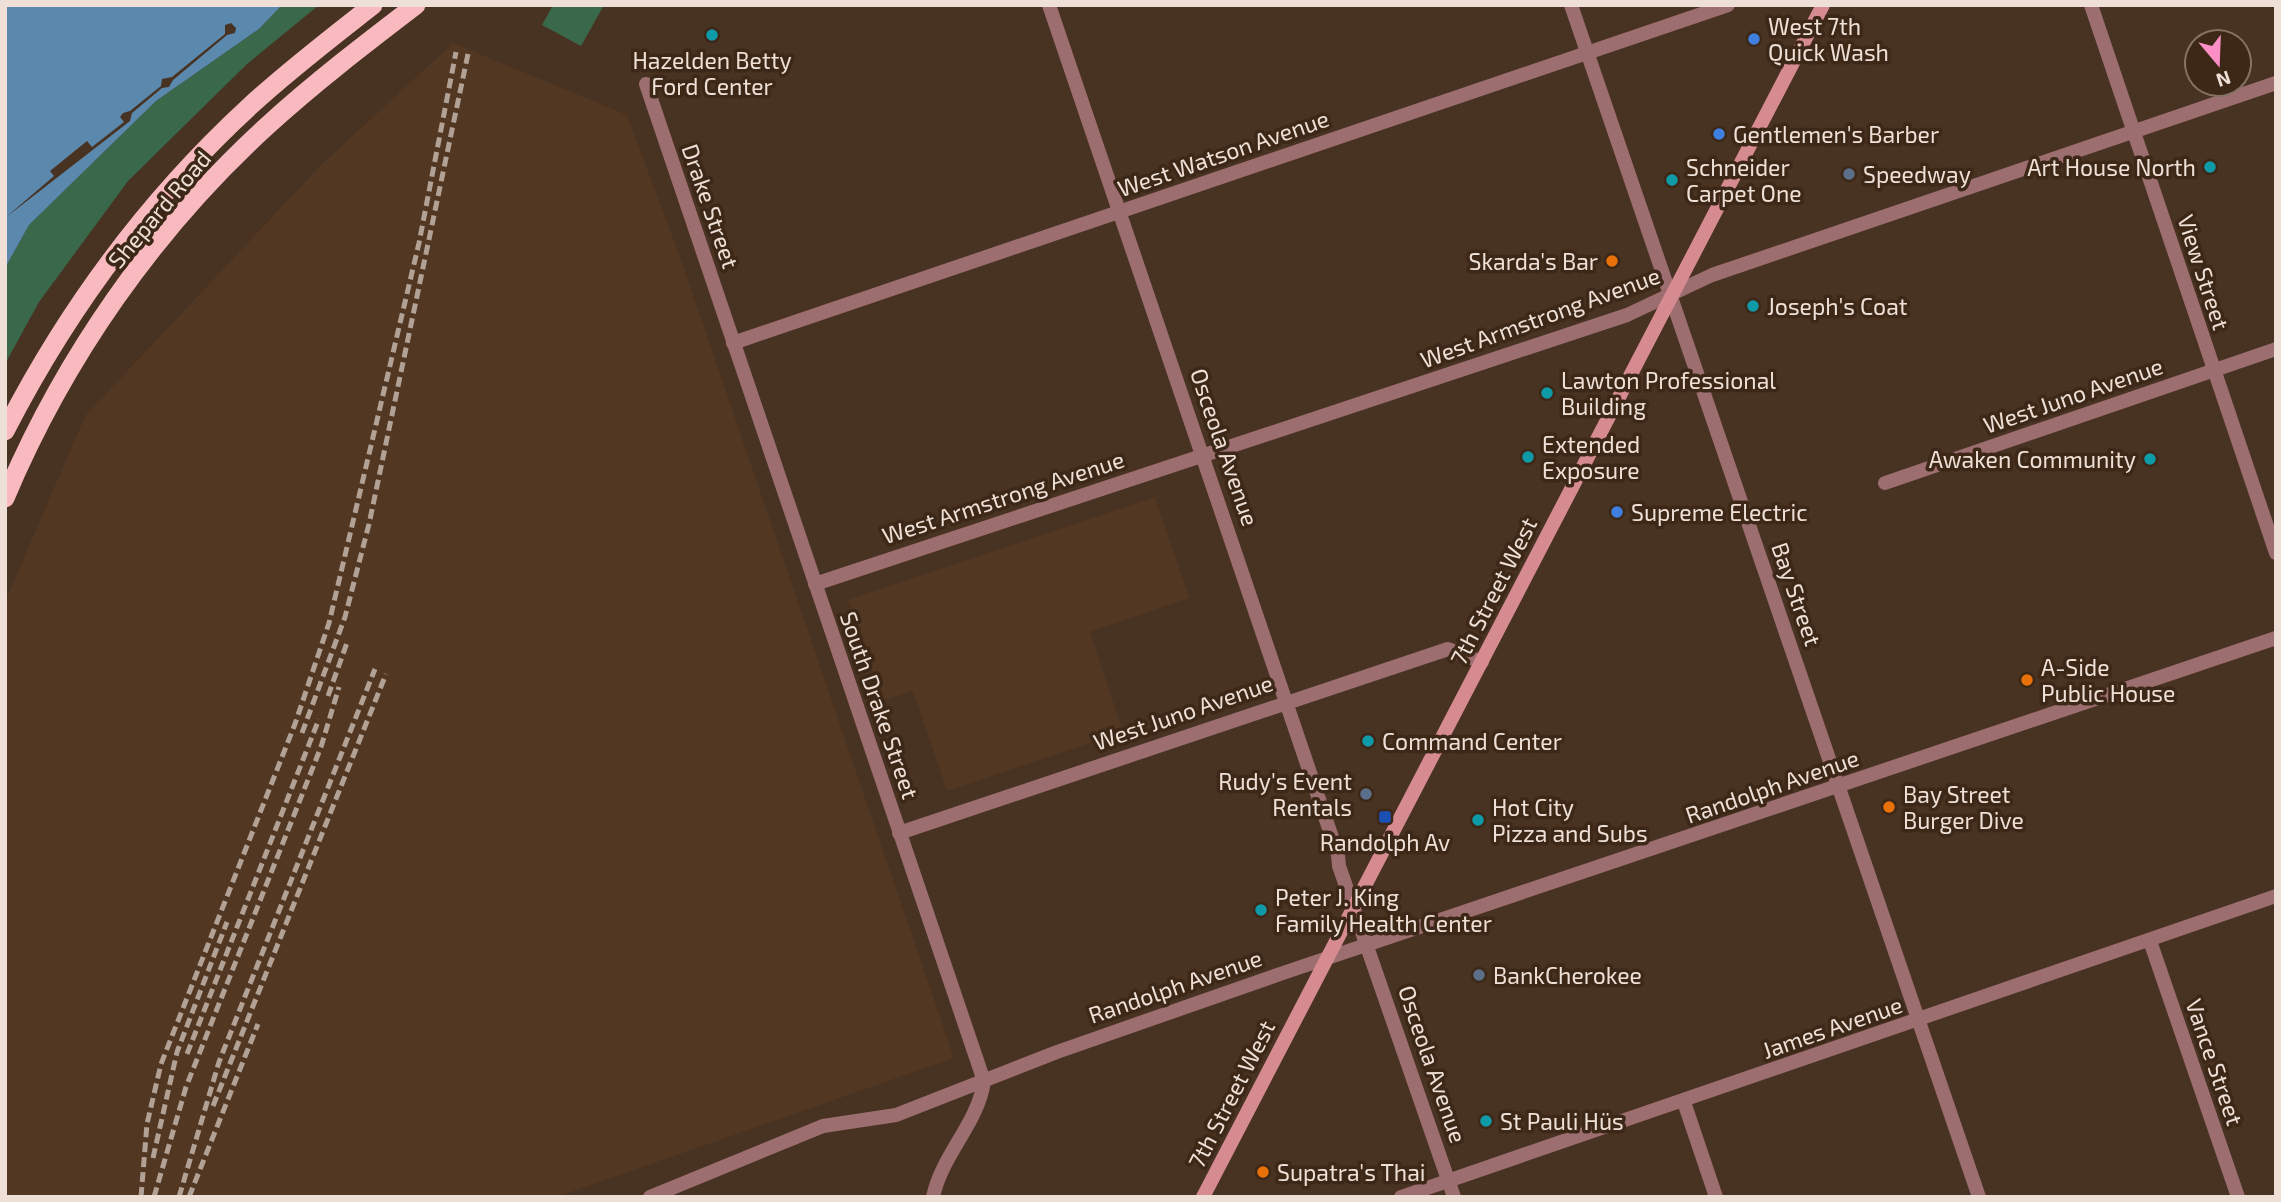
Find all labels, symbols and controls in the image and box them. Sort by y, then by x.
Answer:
place label: West 7th Quick Wash [1768,12,1889,66]
marker: Hazelden Betty Ford Center [704,27,720,43]
north arrow [2183,28,2253,98]
marker: West 7th Quick Wash [1746,31,1762,47]
place label: Hazelden Betty Ford Center [632,46,792,100]
text: N [2213,66,2234,93]
street label: West Watson Avenue [1114,104,1332,202]
place label: Gentlemen's Barber [1733,120,1939,148]
marker: Gentlemen's Barber [1711,126,1727,142]
street label: Drake Street [677,140,745,272]
street label: Shepard Road [102,145,216,273]
place label: Schneider Carpet One [1686,153,1802,207]
place label: Art House North [2027,153,2196,181]
marker: Art House North [2202,159,2218,175]
place label: Speedway [1863,160,1971,188]
marker: Speedway [1841,166,1857,182]
marker: Schneider Carpet One [1664,172,1680,188]
street label: View Street [2172,211,2236,333]
place label: Skarda's Bar [1468,247,1598,275]
marker: Skarda's Bar [1604,253,1620,269]
street label: West Armstrong Avenue [1416,261,1664,373]
place label: Joseph's Coat [1767,292,1908,320]
marker: Joseph's Coat [1745,298,1761,314]
street label: West Juno Avenue [1980,351,2166,439]
street label: Osceola Avenue [1185,365,1265,529]
place label: Lawton Professional Building [1561,366,1776,420]
marker: Lawton Professional Building [1539,385,1555,401]
place label: Extended Exposure [1542,430,1640,484]
street label: West Armstrong Avenue [878,445,1128,549]
place label: Awaken Community [1929,445,2136,473]
marker: Extended Exposure [1520,449,1536,465]
marker: Awaken Community [2142,451,2158,467]
place label: Supreme Electric [1631,498,1808,526]
marker: Supreme Electric [1609,504,1625,520]
street label: 7th Street West [1444,512,1542,670]
street label: Bay Street [1766,539,1828,650]
street label: South Drake Street [835,608,925,803]
place label: A-Side Public House [2041,653,2175,707]
street label: West Juno Avenue [1090,668,1276,756]
marker: A-Side Public House [2019,672,2035,688]
place label: Command Center [1382,727,1562,755]
marker: Command Center [1360,733,1376,749]
street label: Randolph Avenue [1682,743,1862,829]
place label: Rudy's Event Rentals [1218,767,1352,821]
place label: Bay Street Burger Dive [1903,780,2024,834]
marker: Rudy's Event Rentals [1358,786,1374,802]
place label: Hot City Pizza and Subs [1492,793,1648,847]
marker: Bay Street Burger Dive [1881,799,1897,815]
marker: Randolph Av [1377,809,1393,825]
marker: Hot City Pizza and Subs [1470,812,1486,828]
place label: Randolph Av [1320,828,1450,856]
place label: Peter J. King Family Health Center [1275,883,1492,937]
marker: Peter J. King Family Health Center [1253,902,1269,918]
street label: Randolph Avenue [1085,943,1265,1029]
place label: BankCherokee [1493,961,1642,989]
marker: BankCherokee [1471,967,1487,983]
street label: Osceola Avenue [1393,982,1473,1146]
street label: James Avenue [1758,990,1906,1064]
street label: Vance Street [2180,995,2250,1129]
street label: 7th Street West [1182,1015,1280,1173]
place label: St Pauli Hüs [1500,1107,1624,1135]
marker: St Pauli Hüs [1478,1113,1494,1129]
place label: Supatra's Thai [1277,1158,1426,1186]
marker: Supatra's Thai [1255,1164,1271,1180]

